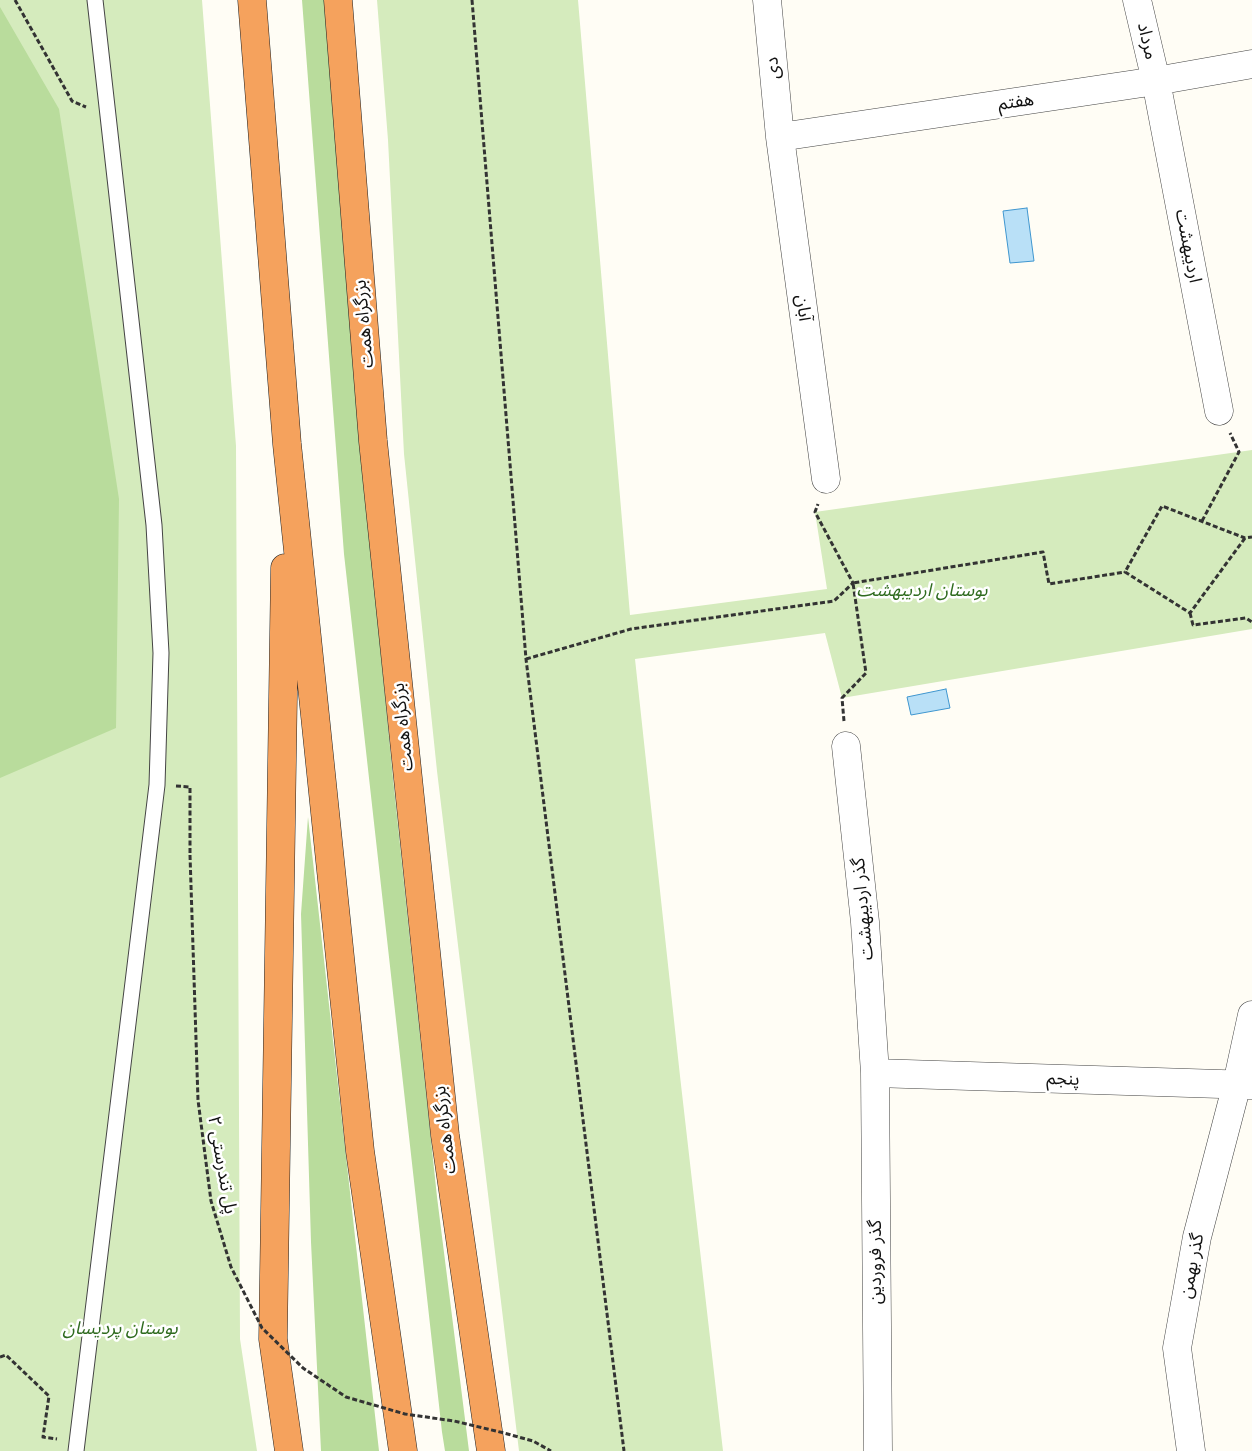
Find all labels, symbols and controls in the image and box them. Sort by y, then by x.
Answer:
street label: مرداد [1132,20,1162,62]
street label: دی [761,56,785,80]
street label: هفتم [997,89,1035,115]
street label: اردیبهشت [1170,207,1206,285]
street label: بزرگراه همت [349,279,379,369]
street label: آبان [790,293,816,323]
park label: بوستان اردیبهشت [857,580,987,602]
street label: بزرگراه همت [388,682,418,772]
street label: گذر اردیبهشت [848,857,878,961]
street label: پنجم [1046,1068,1080,1090]
street label: بزرگراه همت [429,1085,461,1175]
street label: پل تندرستی ۲ [203,1114,241,1216]
street label: گذر فروردین [865,1220,887,1304]
street label: گذر بهمن [1175,1232,1209,1300]
park label: بوستان پردیسان [62,1318,178,1340]

